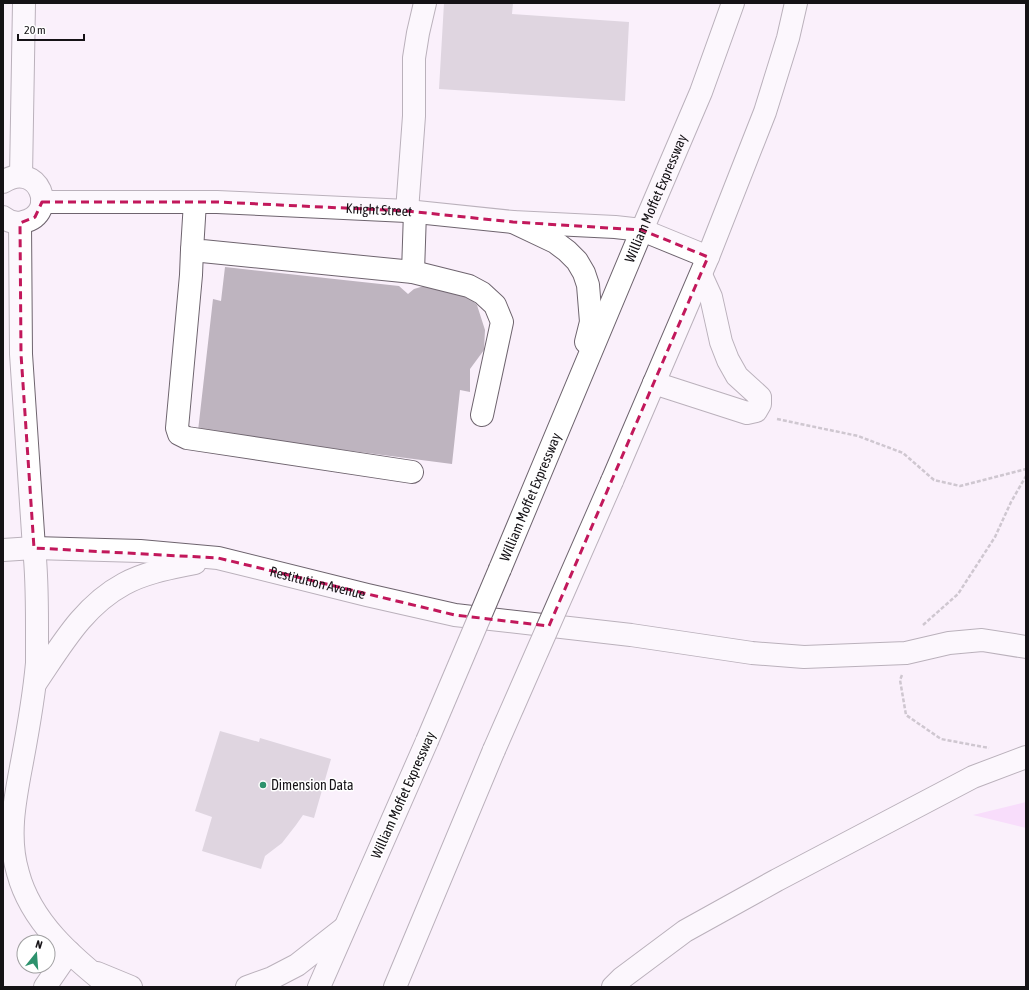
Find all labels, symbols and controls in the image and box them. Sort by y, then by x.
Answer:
scale bar [18,16,84,42]
text: 20 m [24,23,46,37]
street label: William Moffet Expressway [621,132,690,265]
street label: Knight Street [345,200,413,219]
street label: William Moffet Expressway [496,430,564,564]
street label: Restitution Avenue [268,563,367,602]
street label: William Moffet Expressway [368,729,438,861]
place label: Dimension Data [271,777,354,793]
marker: Dimension Data [258,780,268,790]
north arrow [16,934,56,974]
text: N [34,938,44,951]

